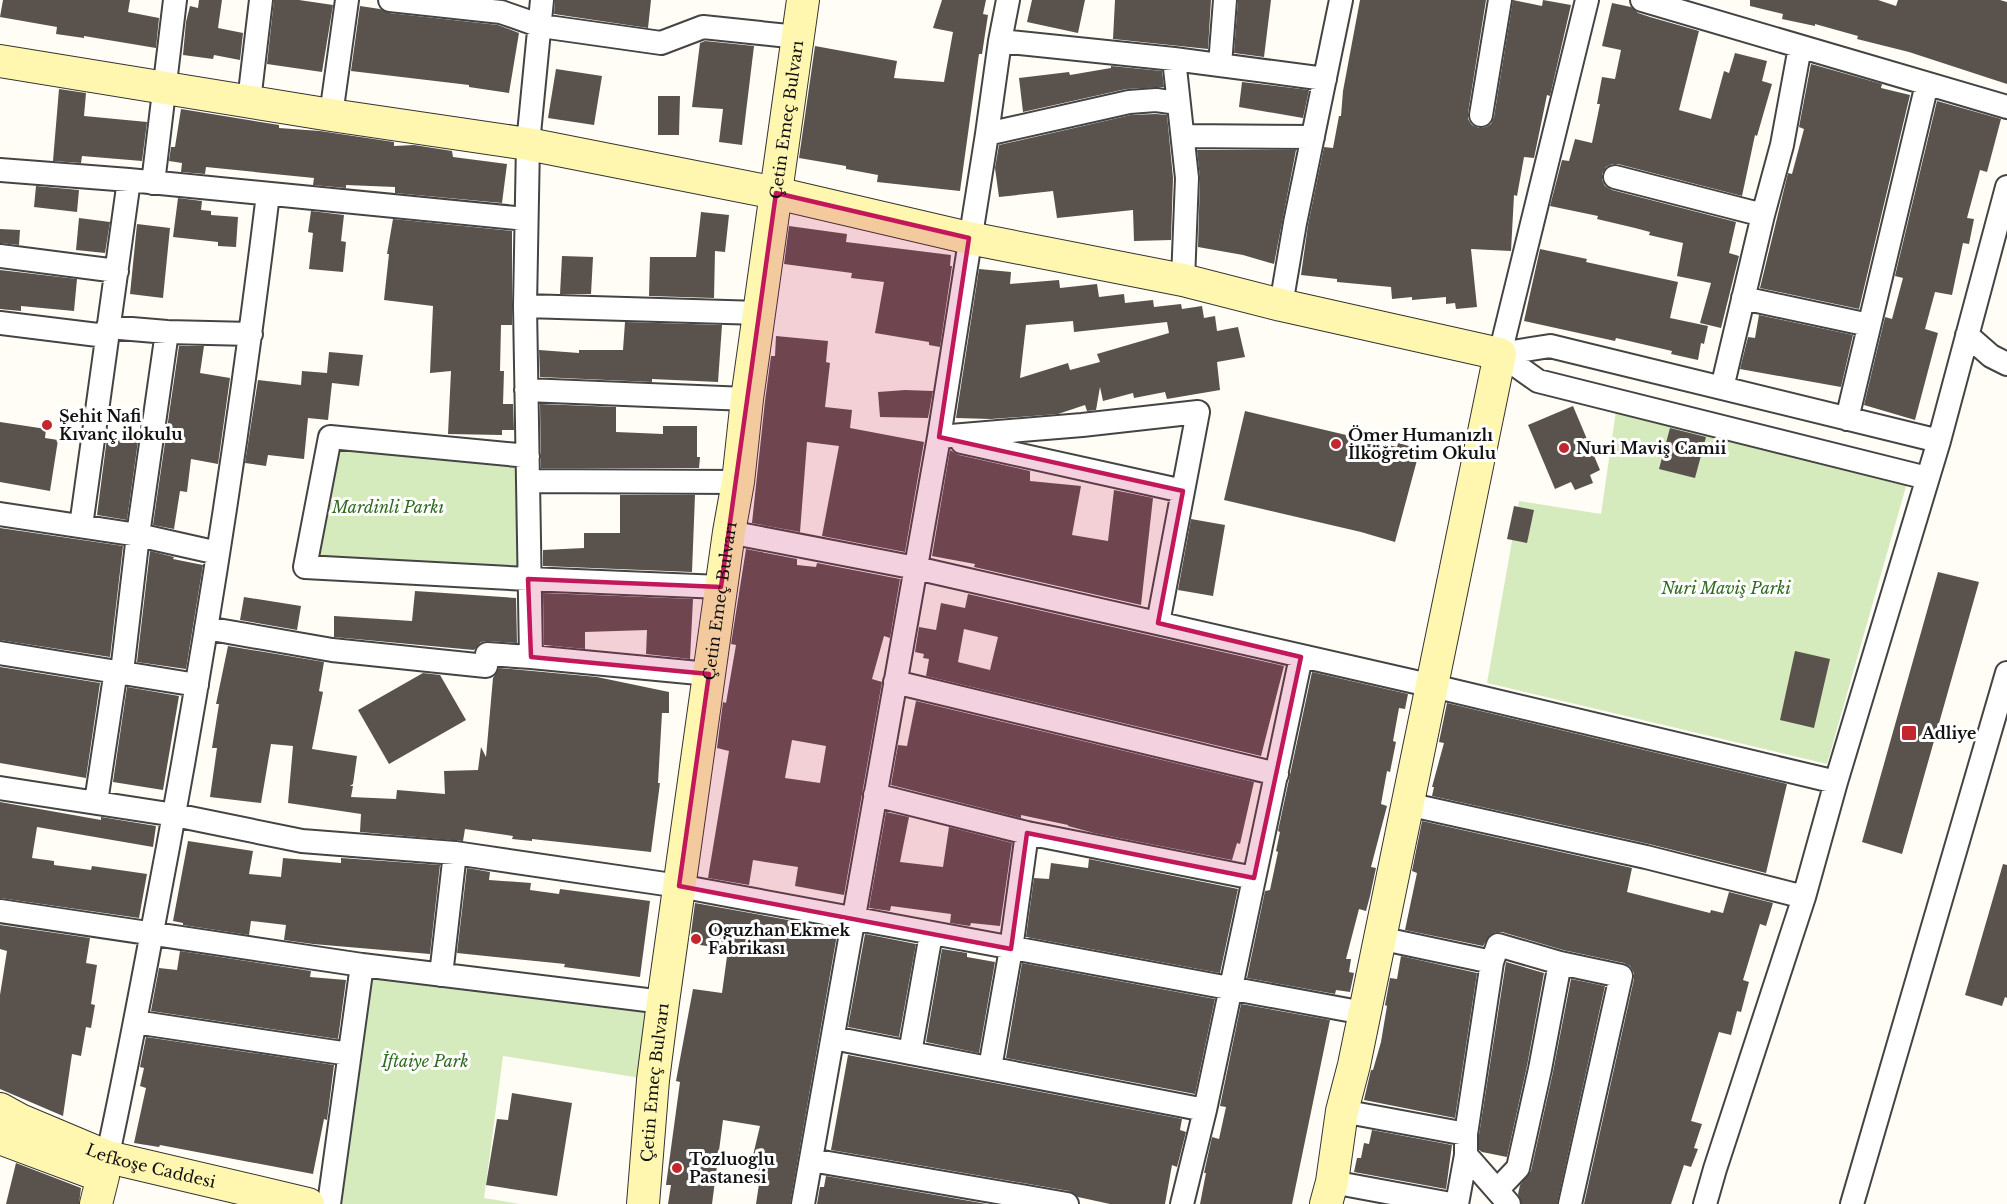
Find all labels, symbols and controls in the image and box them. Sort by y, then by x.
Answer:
street label: Çetin Emeç Bulvarı [765,39,807,200]
place label: Şehit Nafi Kıvanç ilokulu [59,406,183,444]
marker: Şehit Nafi Kıvanç ilokulu [40,418,54,432]
place label: Ömer Humanızlı İlköğretim Okulu [1348,425,1497,463]
marker: Ömer Humanızlı İlköğretim Okulu [1329,437,1343,451]
place label: Nuri Maviş Camii [1576,438,1726,458]
marker: Nuri Maviş Camii [1557,441,1571,455]
park label: Mardinli Parkı [331,497,444,517]
street label: Çetin Emeç Bulvarı [698,520,741,682]
park label: Nuri Maviş Parki [1660,578,1791,598]
place label: Adliye [1921,723,1976,743]
marker: Adliye [1900,724,1918,742]
place label: Oguzhan Ekmek Fabrikası [708,920,851,958]
marker: Oguzhan Ekmek Fabrikası [689,932,703,946]
street label: Çetin Emeç Bulvarı [636,1001,673,1163]
park label: İftaiye Park [381,1050,468,1071]
street label: Lefkoşe Caddesi [83,1139,218,1192]
place label: Tozluoglu Pastanesi [689,1149,776,1187]
marker: Tozluoglu Pastanesi [670,1161,684,1175]

